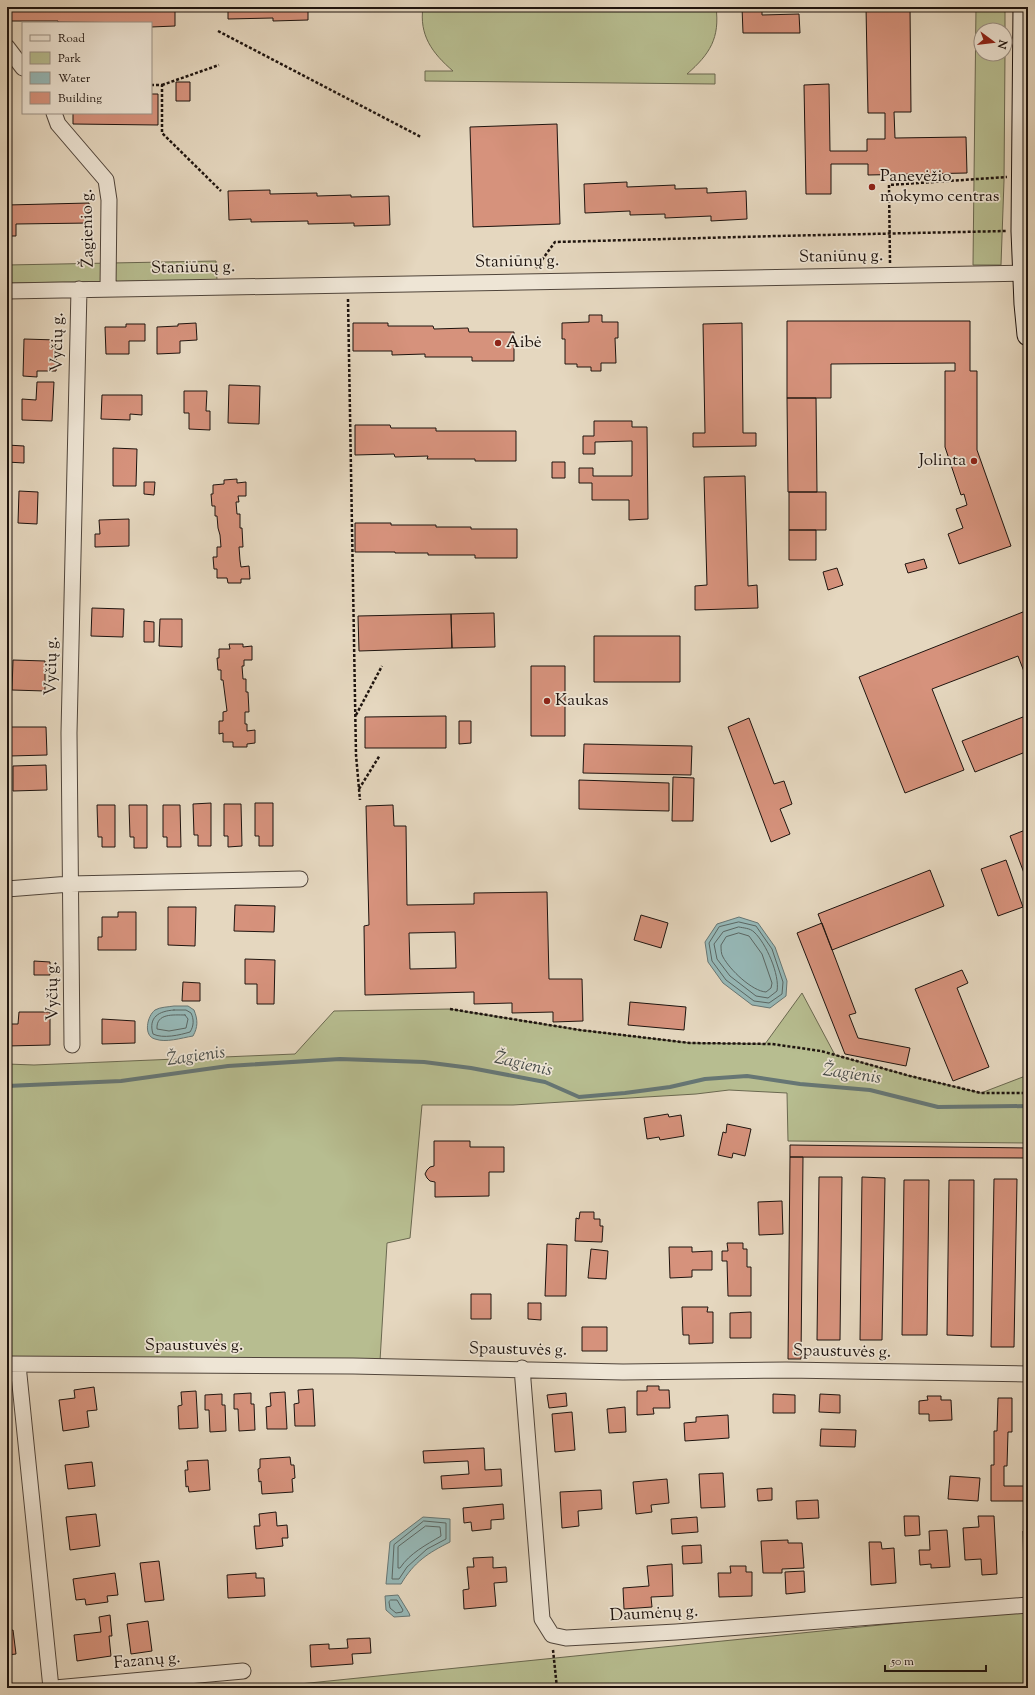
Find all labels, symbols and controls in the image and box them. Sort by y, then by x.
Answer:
legend [22,22,152,114]
north arrow [973,22,1013,62]
text: Road [58,30,85,48]
text: N [993,37,1011,51]
text: Park [58,50,81,68]
text: Water [58,70,91,88]
text: Building [58,90,102,108]
place label: Panevėžio mokymo centras [880,165,1000,209]
marker: Panevėžio mokymo centras [867,182,877,192]
street label: Žagienio g. [75,189,101,267]
street label: Staniūnų g. [799,244,883,270]
street label: Staniūnų g. [475,249,559,275]
street label: Staniūnų g. [151,255,235,281]
street label: Vyčių g. [45,312,71,372]
place label: Aibė [506,331,542,355]
marker: Aibė [493,338,503,348]
place label: Jolinta [918,449,966,473]
marker: Jolinta [969,456,979,466]
street label: Vyčių g. [39,636,65,696]
place label: Kaukas [555,689,609,713]
marker: Kaukas [542,696,552,706]
street label: Vyčių g. [40,961,66,1021]
water label: Žagienis [165,1040,227,1074]
water label: Žagienis [491,1046,555,1084]
water label: Žagienis [821,1058,883,1092]
street label: Spaustuvės g. [145,1334,243,1358]
street label: Spaustuvės g. [469,1337,567,1363]
street label: Spaustuvės g. [793,1339,891,1365]
street label: Daumėnų g. [609,1600,699,1628]
street label: Fazanų g. [113,1646,181,1676]
scale bar [885,1647,986,1673]
text: 50 m [890,1653,914,1671]

